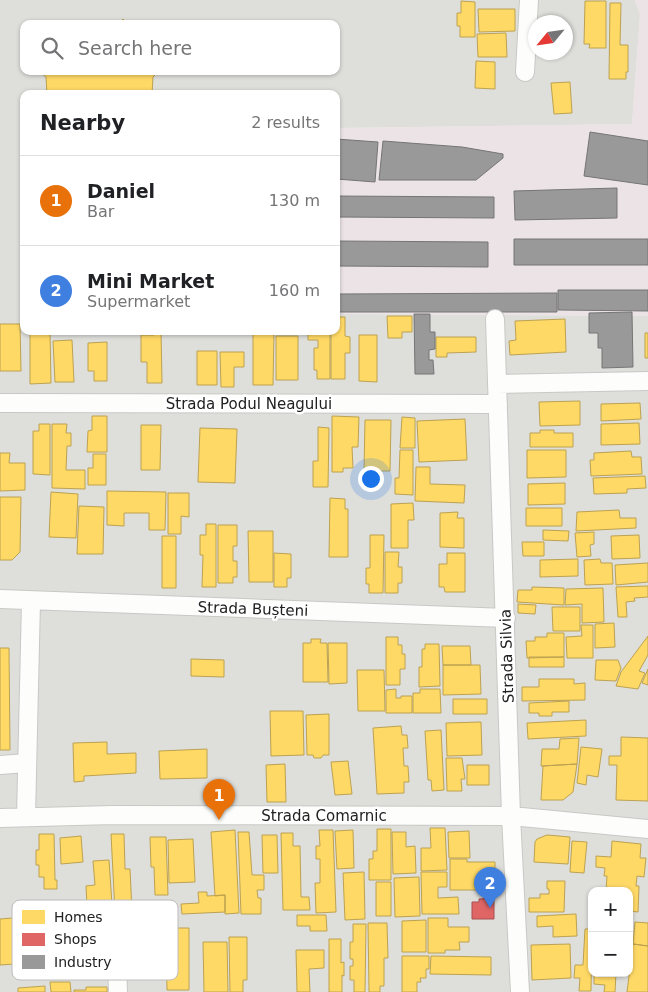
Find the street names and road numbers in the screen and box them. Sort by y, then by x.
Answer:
street label: Strada Podul Neagului [166,395,332,413]
street label: Strada Bușteni [197,598,309,620]
street label: Strada Silvia [496,609,518,703]
street label: Strada Comarnic [261,807,387,825]

